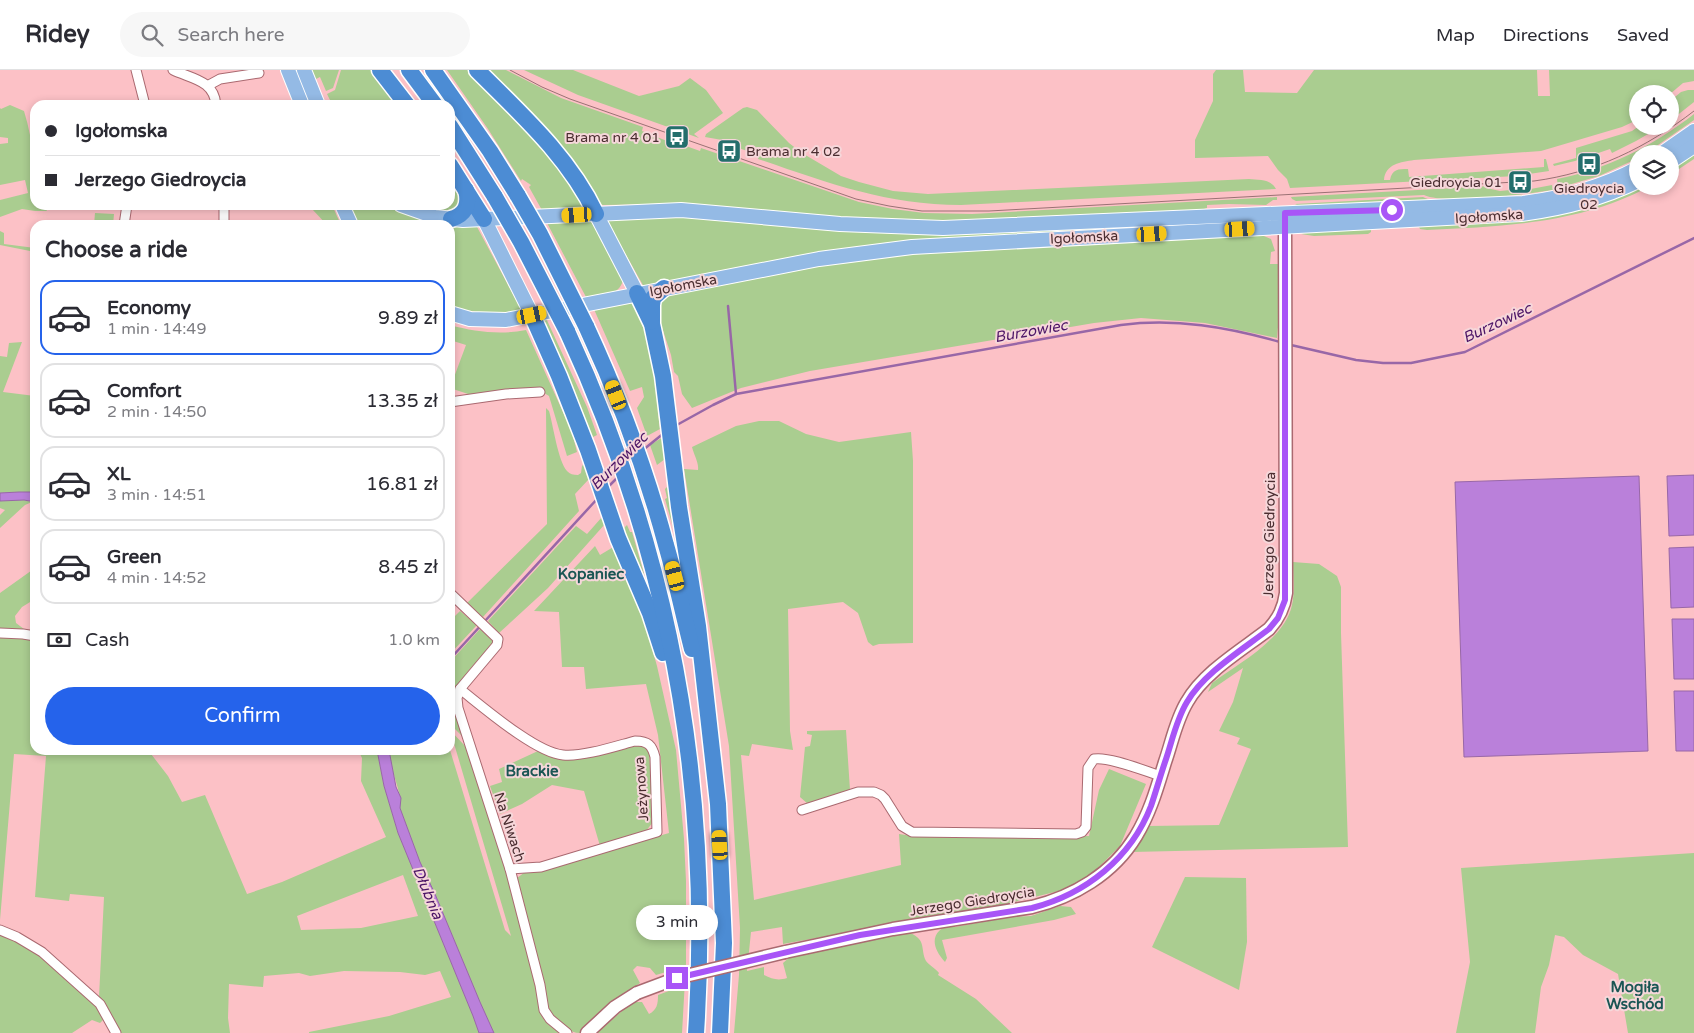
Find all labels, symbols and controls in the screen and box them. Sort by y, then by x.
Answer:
search box [120,12,470,57]
text: Ridey [25,20,90,49]
icon: search [138,21,166,49]
text: Search here [178,24,284,46]
text: Map [1436,24,1475,46]
text: Directions [1503,24,1589,46]
text: Saved [1617,24,1669,46]
map controls [1629,85,1679,195]
button: locate [1629,85,1679,135]
text: Igołomska [75,120,168,142]
bus stop icon: Brama nr 4 01 [664,124,690,150]
place label: Brama nr 4 01 [565,129,660,146]
bus stop icon: Brama nr 4 02 [716,138,742,164]
place label: Brama nr 4 02 [746,143,841,160]
button: layers [1629,145,1679,195]
bus stop icon: Giedroycia 02 [1576,151,1602,177]
text: Jerzego Giedroycia [75,169,246,191]
bus stop icon: Giedroycia 01 [1507,169,1533,195]
place label: Giedroycia 01 [1410,174,1502,191]
place label: Giedroycia 02 [1554,180,1624,213]
route start [1381,199,1403,221]
street label: Igołomska [1454,206,1524,227]
car [561,207,592,223]
car [1224,221,1255,237]
car [1136,226,1167,242]
street label: Igołomska [1050,227,1119,248]
text: Choose a ride [45,237,188,263]
street label: Igołomska [648,271,718,300]
icon: car [47,295,92,340]
text: Economy [107,297,191,319]
water label: Burzowiec [1460,298,1536,347]
car [515,305,548,325]
text: 9.89 zł [378,307,438,329]
water label: Burzowiec [993,315,1071,346]
text: 1 min · 14:49 [107,319,206,339]
icon: car [47,378,92,423]
car [603,378,628,412]
text: Comfort [107,380,181,402]
text: 13.35 zł [366,390,438,412]
text: 2 min · 14:50 [107,402,206,422]
water label: Burzowiec [587,427,653,493]
icon: car [47,461,92,506]
text: XL [107,463,131,485]
street label: Jerzego Giedroycia [1260,472,1279,598]
text: 16.81 zł [366,473,438,495]
text: 3 min · 14:51 [107,485,206,505]
icon: car [47,544,92,589]
text: Green [107,546,161,568]
text: 8.45 zł [378,556,438,578]
car [663,560,686,592]
district label: Kopaniec [558,565,624,584]
text: 4 min · 14:52 [107,568,206,588]
icon: cash [45,626,73,654]
text: Cash [85,629,130,651]
text: 1.0 km [388,630,440,650]
button: Confirm [45,687,440,745]
street label: Jeżynowa [631,756,652,822]
district label: Brackie [506,762,559,780]
street label: Na Niwach [490,790,529,864]
car [711,830,728,860]
water label: Dłubnia [409,864,447,922]
street label: Jerzego Giedroycia [908,883,1036,920]
callout: 3 min [636,906,718,940]
text: 3 min [656,912,698,932]
route end [666,967,688,989]
district label: Mogiła Wschód [1606,978,1664,1013]

